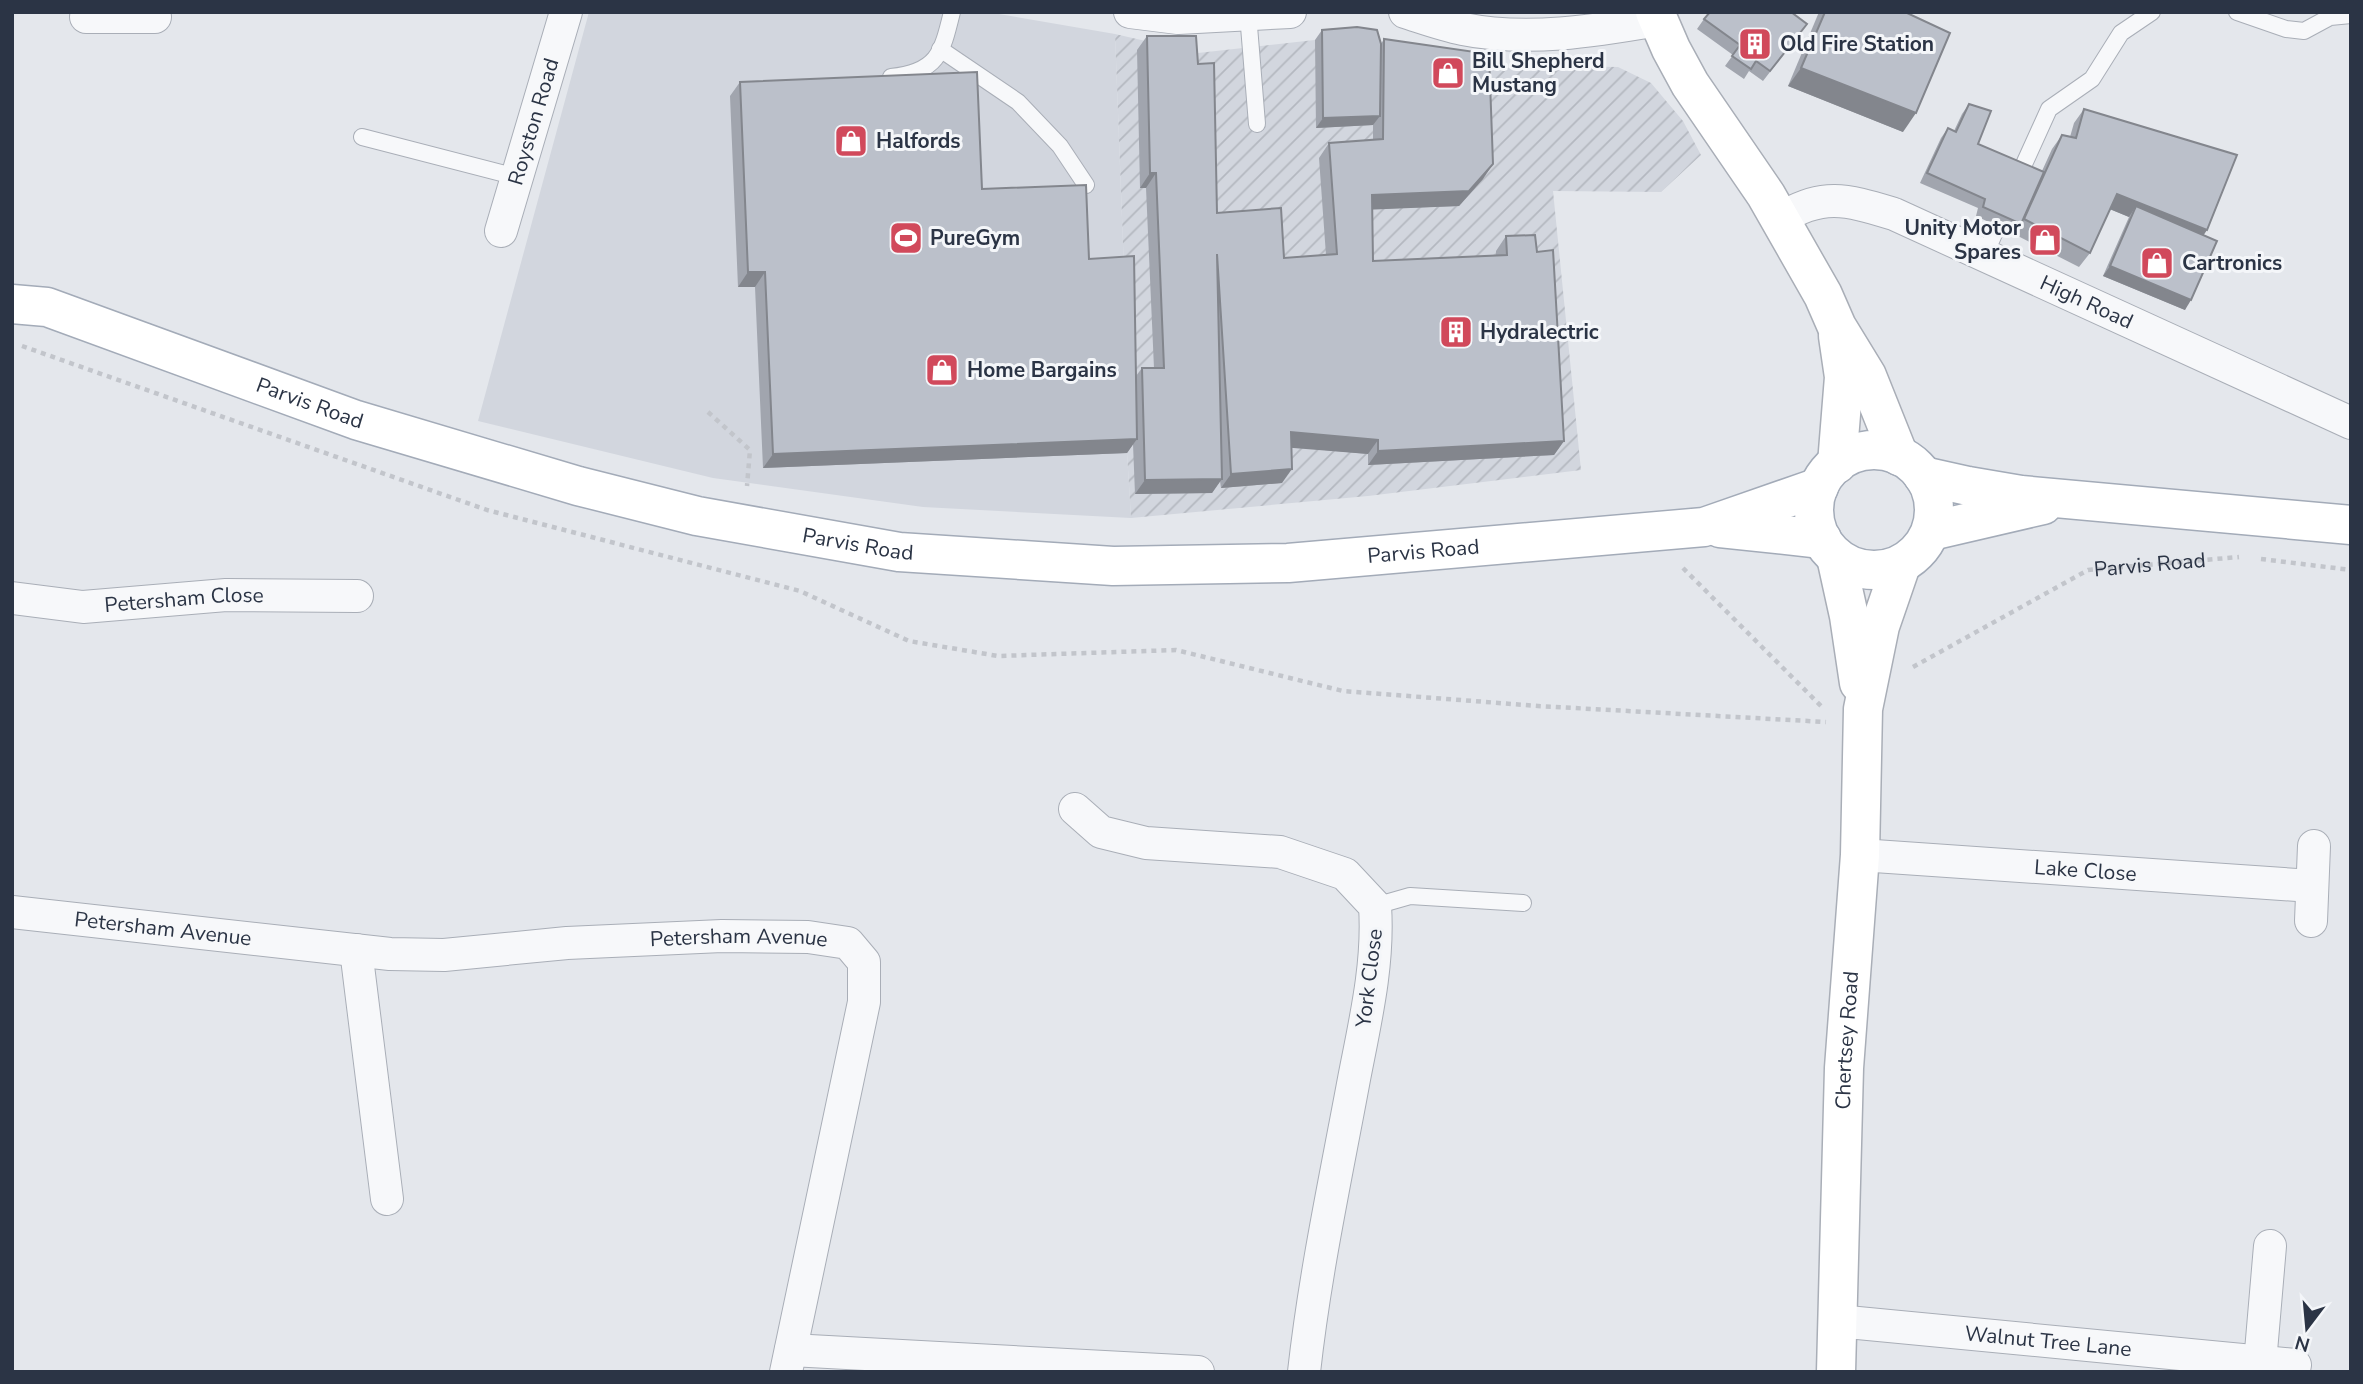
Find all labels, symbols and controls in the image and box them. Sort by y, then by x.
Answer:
building icon: Old Fire Station [1736,25,1774,63]
place label: Old Fire Station [1780,30,1934,58]
place label: Bill Shepherd Mustang [1472,47,1605,99]
shop icon: Bill Shepherd Mustang [1429,54,1467,92]
street label: Royston Road [501,55,566,189]
shop icon: Halfords [832,122,870,160]
place label: Halfords [876,127,961,155]
place label: Unity Motor Spares [1904,214,2022,266]
sports icon: PureGym [887,219,925,257]
shop icon: Unity Motor Spares [2026,221,2064,259]
place label: PureGym [930,224,1020,252]
shop icon: Cartronics [2138,244,2176,282]
place label: Cartronics [2182,249,2282,277]
street label: High Road [2036,269,2138,335]
building icon: Hydralectric [1437,313,1475,351]
place label: Hydralectric [1480,318,1599,346]
shop icon: Home Bargains [923,351,961,389]
place label: Home Bargains [967,356,1117,384]
street label: Parvis Road [252,371,367,435]
street label: Parvis Road [800,521,914,567]
street label: Parvis Road [1366,533,1480,570]
street label: Parvis Road [2093,546,2207,583]
street label: Petersham Close [103,581,264,619]
street label: Lake Close [2033,853,2138,888]
street label: Petersham Avenue [73,905,253,953]
street label: Petersham Avenue [649,922,830,954]
street label: York Close [1349,927,1389,1030]
street label: Chertsey Road [1829,970,1865,1110]
north arrow [2272,1293,2342,1363]
street label: Walnut Tree Lane [1963,1319,2133,1363]
text: N [2292,1329,2313,1358]

